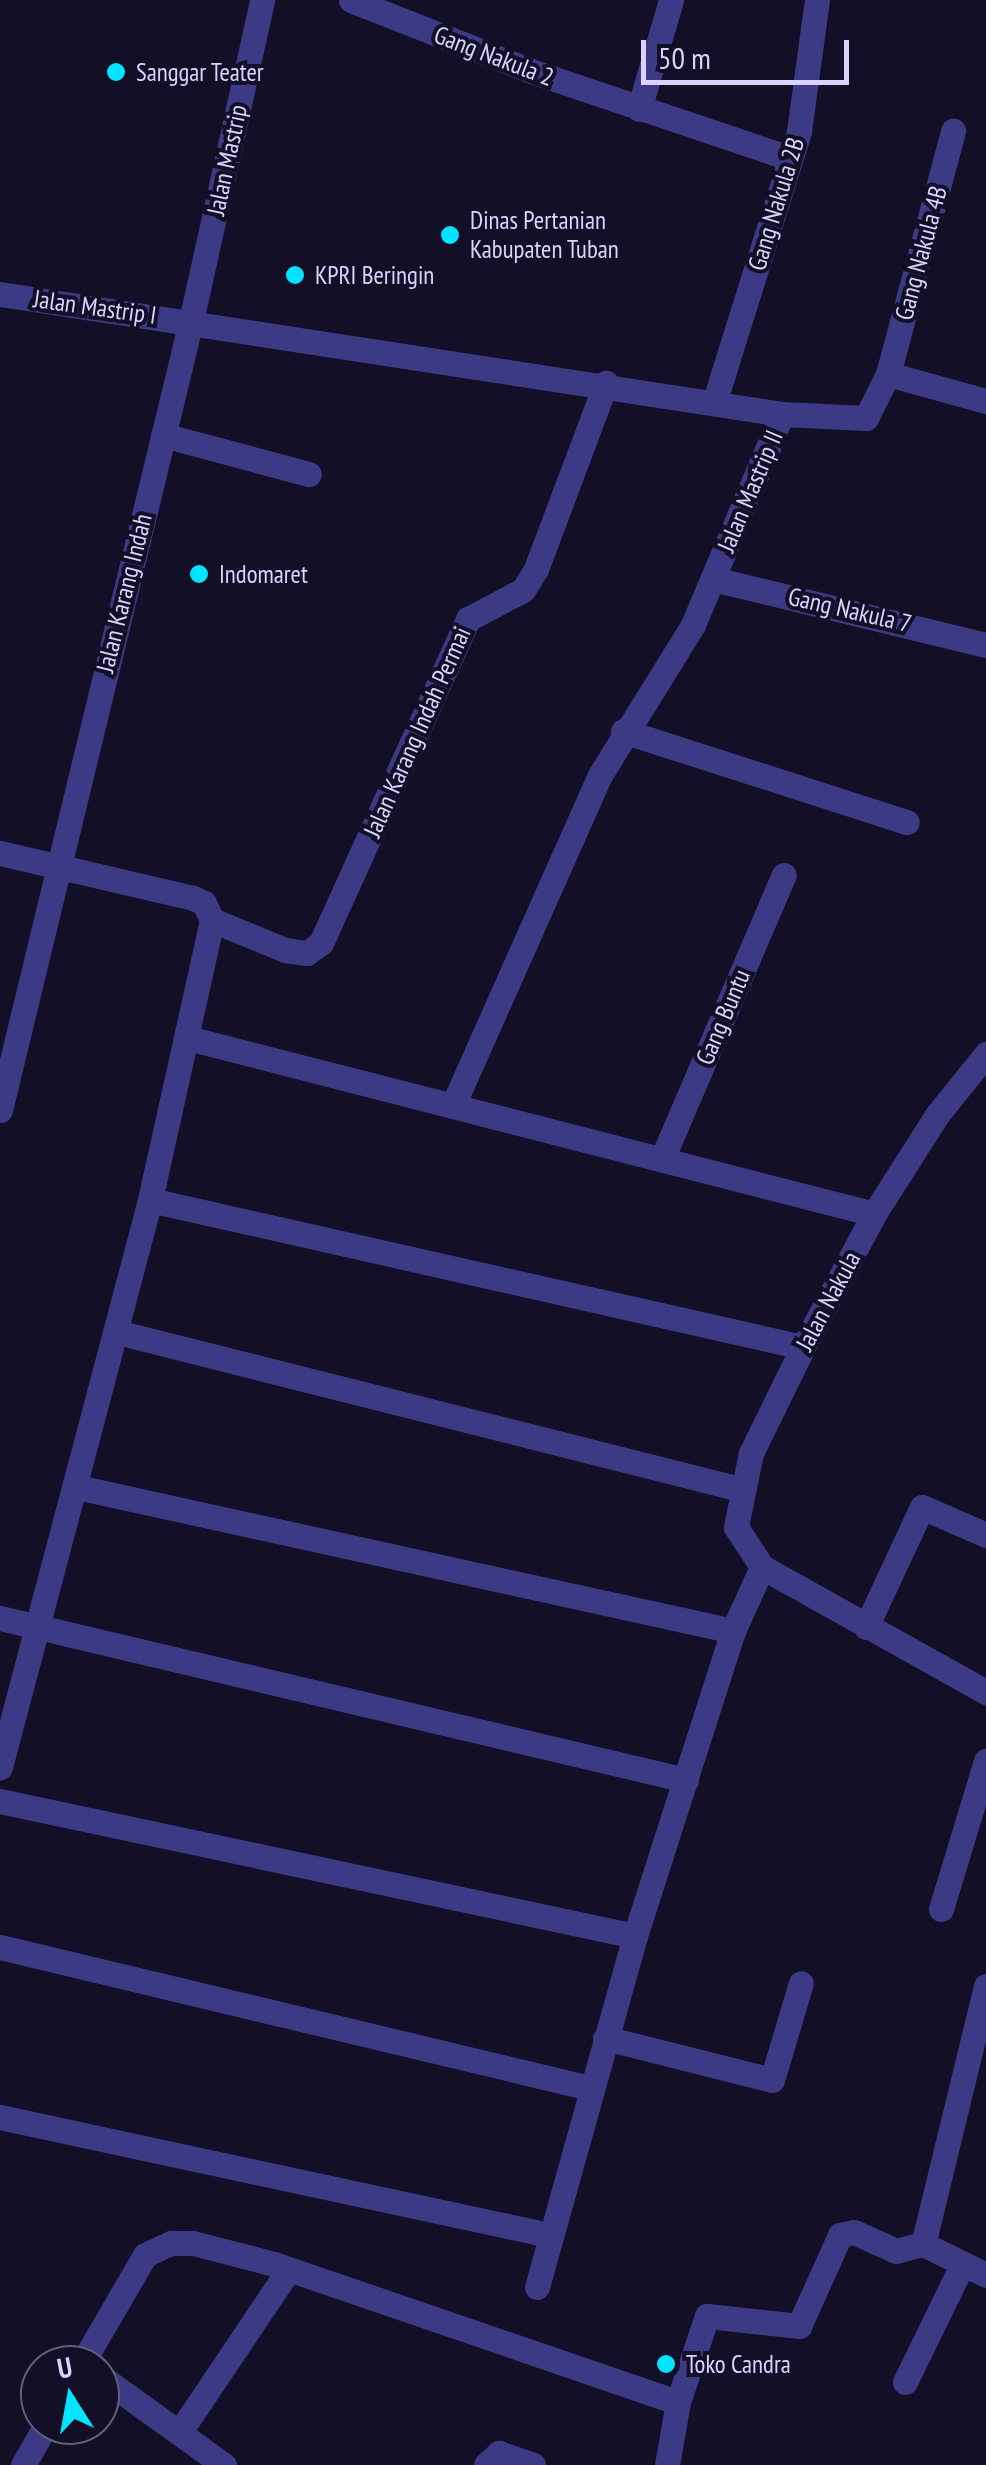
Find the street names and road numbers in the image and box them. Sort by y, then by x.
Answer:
street label: Gang Nakula 2 [430,19,558,93]
street label: Jalan Mastrip [201,102,253,218]
street label: Gang Nakula 2B [742,134,810,274]
street label: Gang Nakula 4B [889,183,953,323]
street label: Jalan Mastrip I [32,284,158,330]
street label: Jalan Mastrip II [711,426,789,556]
street label: Jalan Karang Indah [90,511,158,675]
street label: Gang Nakula 7 [785,581,915,639]
street label: Jalan Karang Indah Permai [357,622,477,842]
street label: Gang Buntu [690,965,756,1069]
street label: Jalan Nakula [789,1246,867,1356]

